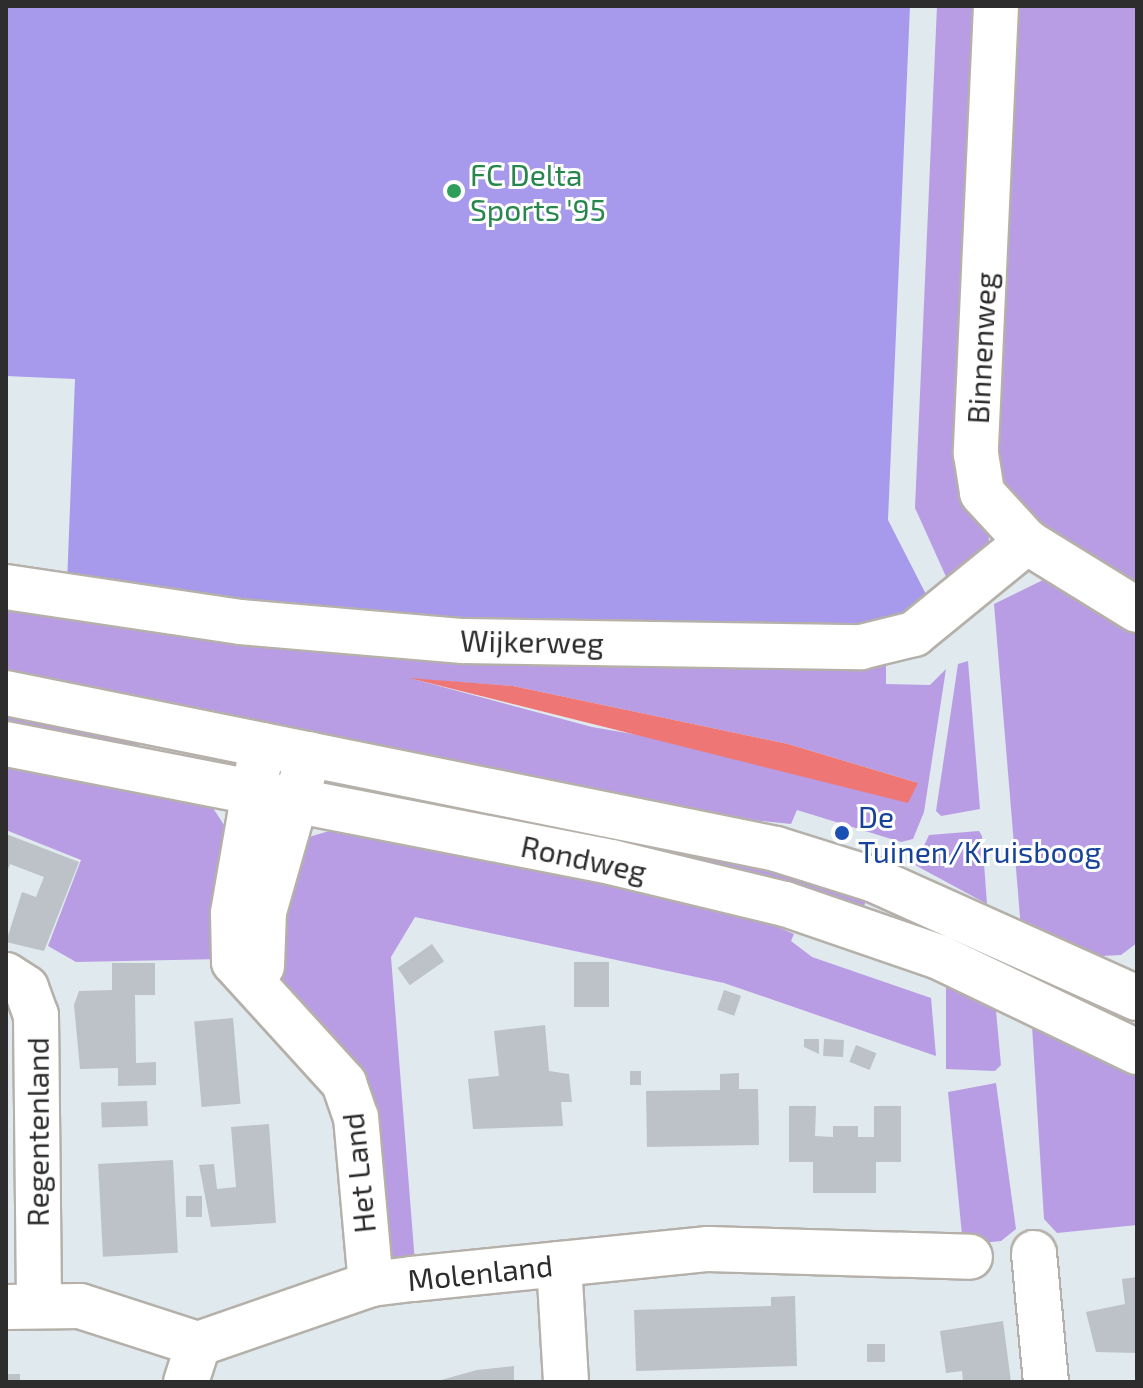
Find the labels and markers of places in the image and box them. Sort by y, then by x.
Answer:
place label: FC Delta Sports '95 [470,156,606,226]
marker: FC Delta Sports '95 [445,182,463,200]
place label: De Tuinen/Kruisboog [858,798,1101,868]
marker: De Tuinen/Kruisboog [833,824,851,842]

